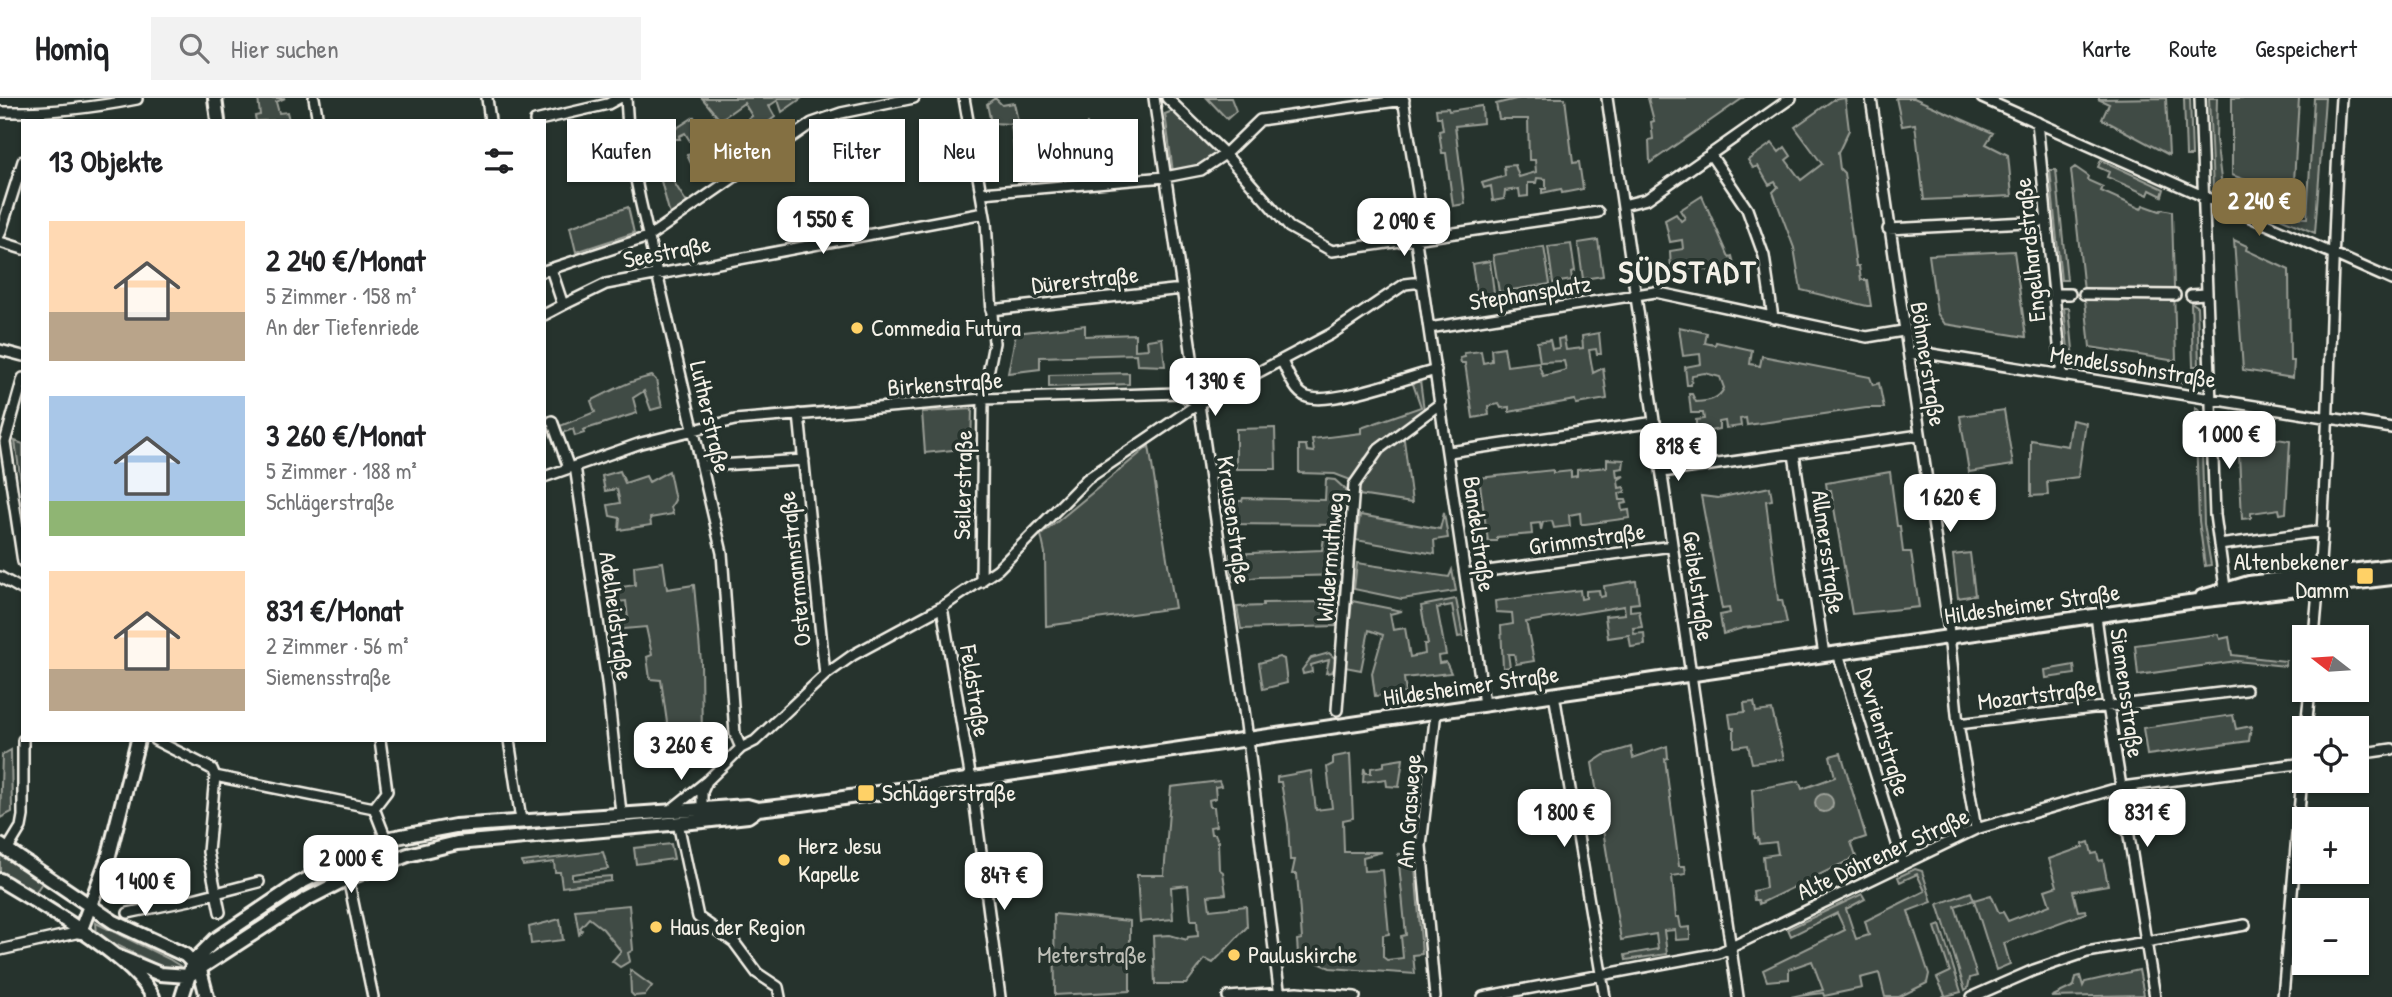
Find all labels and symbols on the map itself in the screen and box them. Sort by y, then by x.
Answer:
street label: Engelhardstraße [2005,176,2052,324]
pin: 2 240 € [2194,178,2324,238]
pin: 1 550 € [758,197,888,256]
pin: 2 090 € [1339,198,1469,258]
street label: Seestraße [620,227,714,275]
district label: SÜDSTADT [1619,250,1757,293]
street label: Dürerstraße [1030,257,1140,301]
street label: Stephansplatz [1466,267,1593,317]
street label: Böhmerstraße [1903,299,1955,429]
place label: Commedia Futura [871,311,1021,343]
marker: Commedia Futura [849,320,865,336]
street label: Mendelssohnstraße [2048,337,2219,395]
street label: Lutherstraße [683,358,739,476]
pin: 1 390 € [1150,358,1280,418]
street label: Birkenstraße [886,363,1004,403]
pin: 1 000 € [2164,412,2294,471]
pin: 818 € [1629,424,1727,483]
street label: Seilerstraße [945,430,979,540]
street label: Krausenstraße [1210,454,1260,586]
street label: Bandelstraße [1456,474,1504,594]
pin: 1 620 € [1885,474,2015,534]
street label: Allmersstraße [1804,488,1854,616]
street label: Ostermannstraße [770,490,818,648]
street label: Wildermuthweg [1307,491,1351,623]
street label: Grimmstraße [1527,514,1648,562]
street label: Geibelstraße [1675,529,1723,643]
place label: Altenbekener Damm [2234,545,2349,605]
street label: Adelheidstraße [592,549,642,683]
marker: Altenbekener Damm [2355,566,2375,586]
street label: Hildesheimer Straße [1942,575,2122,631]
north arrow [2292,625,2370,702]
street label: Siemensstraße [2103,626,2153,760]
street label: Feldstraße [953,642,999,740]
street label: Hildesheimer Straße [1381,657,1561,713]
street label: Devrientstraße [1849,664,1919,800]
street label: Mozartstraße [1976,671,2099,717]
pin: 3 260 € [616,722,746,782]
street label: Am Graswege [1388,753,1428,869]
place label: Schlägerstraße [882,776,1017,808]
marker: Schlägerstraße [856,783,876,803]
pin: 1 800 € [1499,790,1629,849]
pin: 831 € [2098,790,2196,849]
street label: Alte Döhrener Straße [1791,799,1974,907]
place label: Herz Jesu Kapelle [798,829,881,889]
pin: 2 000 € [286,836,416,895]
marker: Herz Jesu Kapelle [776,852,792,868]
pin: 847 € [955,852,1053,912]
pin: 1 400 € [80,858,210,918]
place label: Haus der Region [670,910,806,942]
marker: Haus der Region [648,919,664,935]
park label: Meterstraße [1037,938,1147,970]
place label: Pauluskirche [1248,938,1358,970]
marker: Pauluskirche [1226,947,1242,963]

